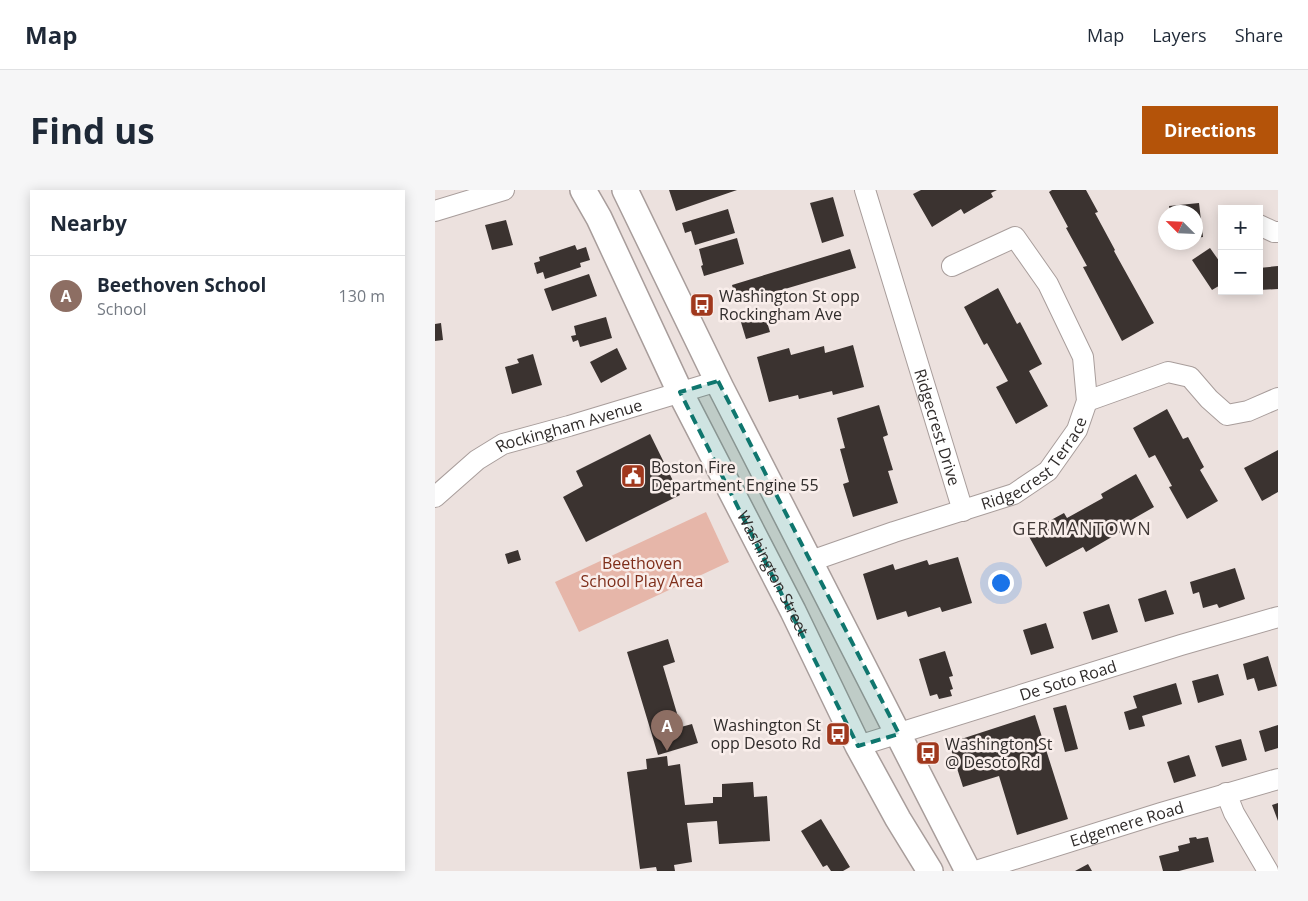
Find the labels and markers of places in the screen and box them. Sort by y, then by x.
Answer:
place label: Washington St opp Rockingham Ave [719,285,860,325]
bus stop icon: Washington St opp Rockingham Ave [689,292,715,318]
place label: Boston Fire Department Engine 55 [651,456,819,496]
public building icon: Boston Fire Department Engine 55 [620,463,646,489]
pin: A [651,710,683,751]
place label: Washington St opp Desoto Rd [711,714,821,754]
bus stop icon: Washington St opp Desoto Rd [825,721,851,747]
place label: Washington St @ Desoto Rd [945,733,1053,773]
bus stop icon: Washington St @ Desoto Rd [915,740,941,766]

